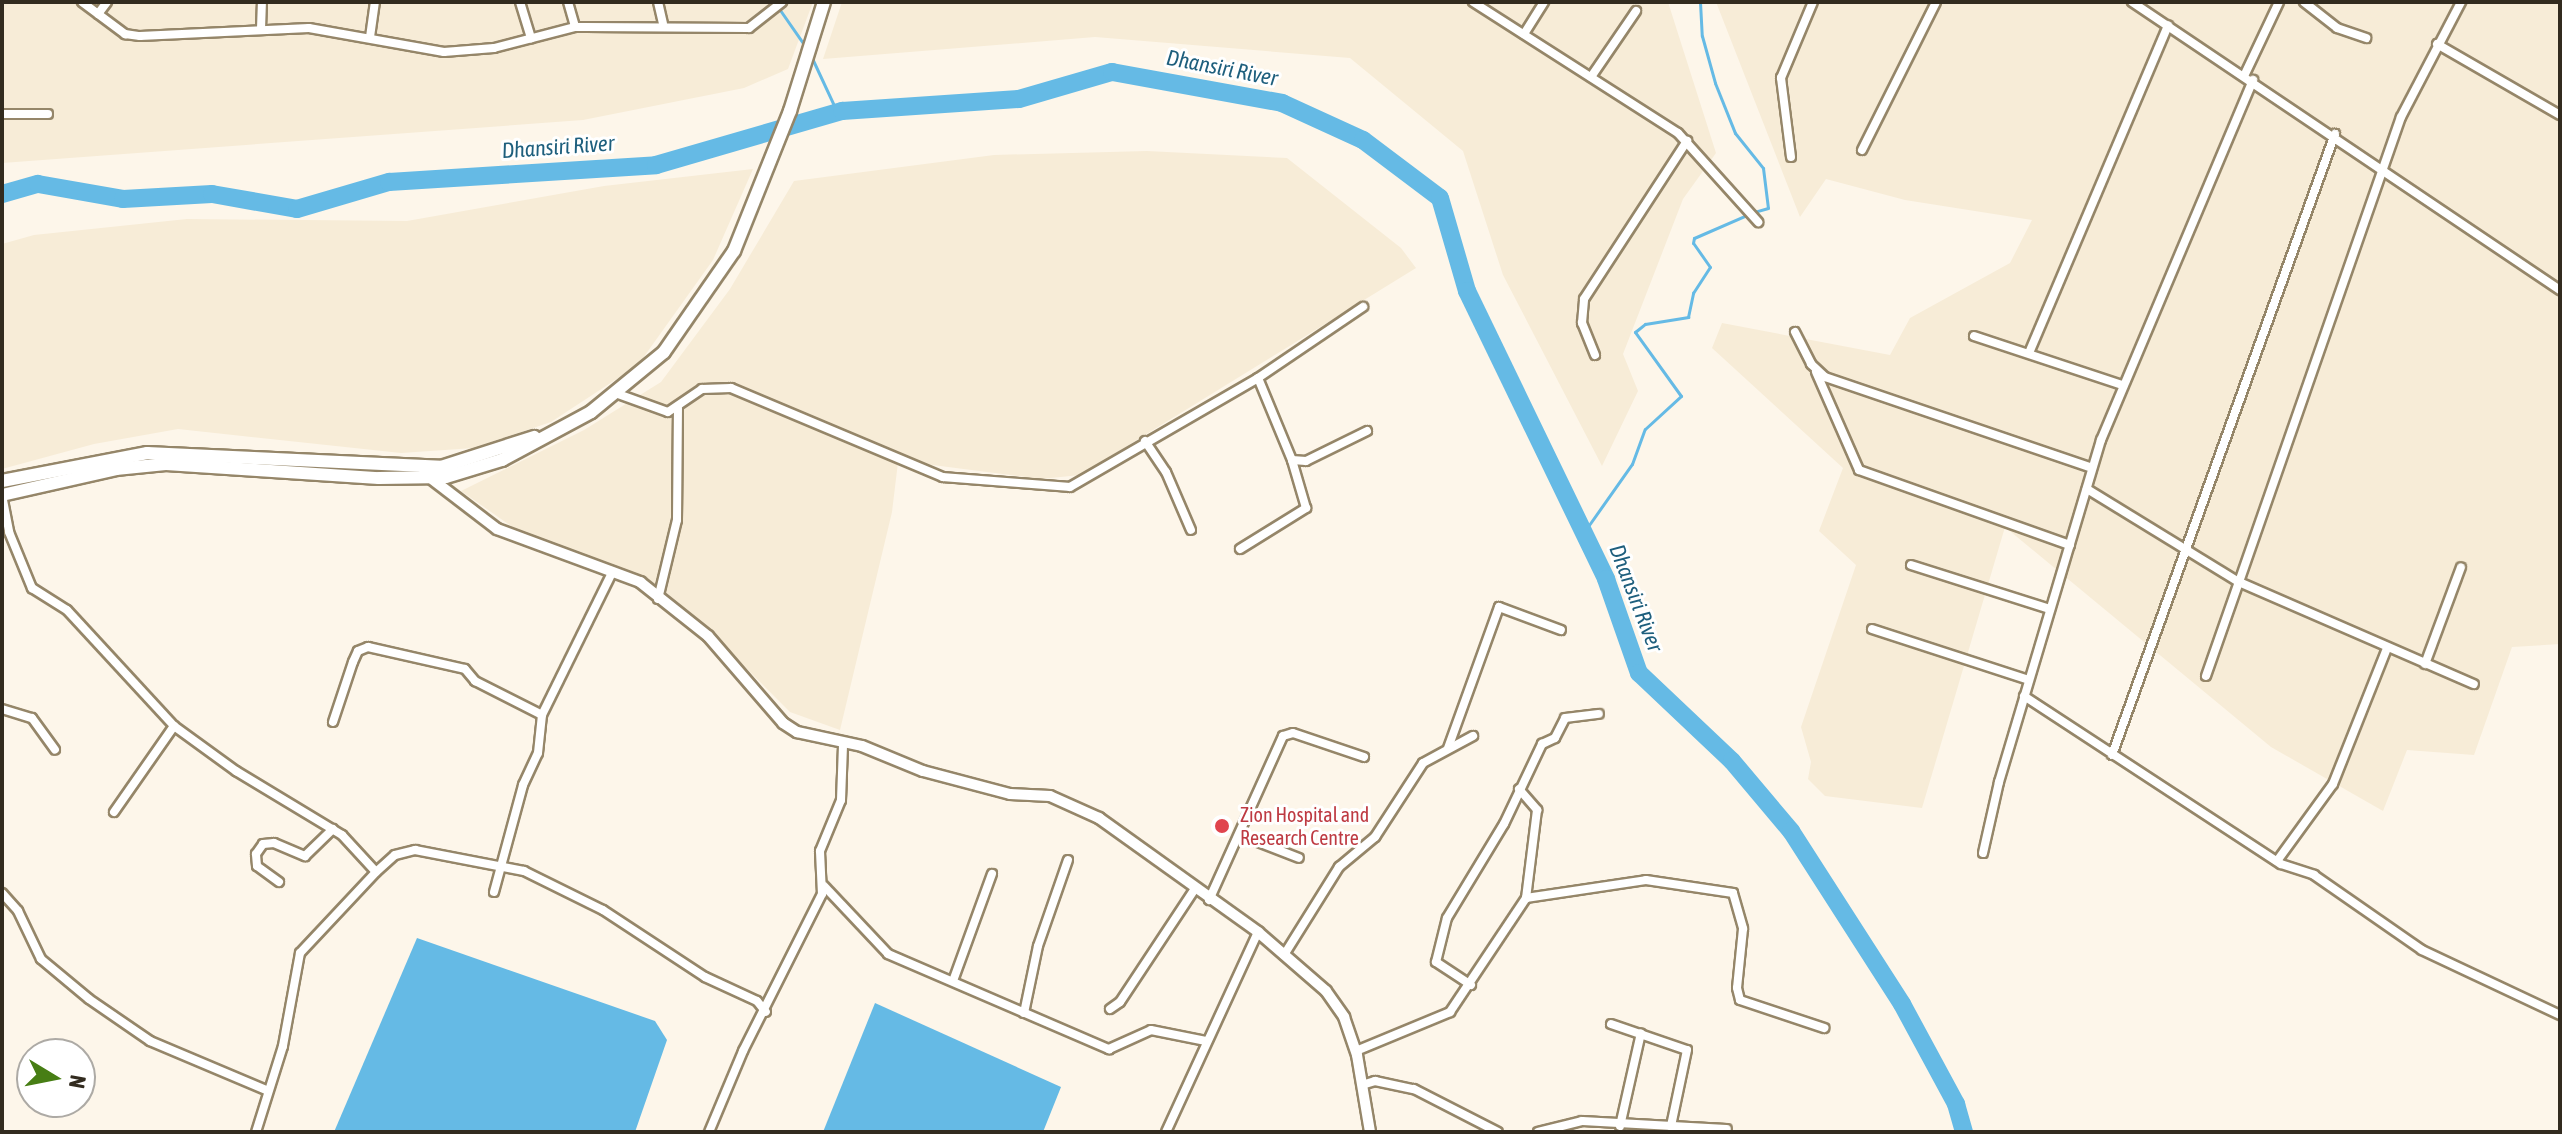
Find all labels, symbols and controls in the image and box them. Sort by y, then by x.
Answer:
water label: Dhansiri River [1164,44,1280,92]
water label: Dhansiri River [501,130,615,164]
water label: Dhansiri River [1603,541,1669,655]
place label: Zion Hospital and Research Centre [1240,802,1369,849]
marker: Zion Hospital and Research Centre [1211,815,1233,837]
north arrow [16,1038,96,1118]
text: N [64,1073,92,1090]

